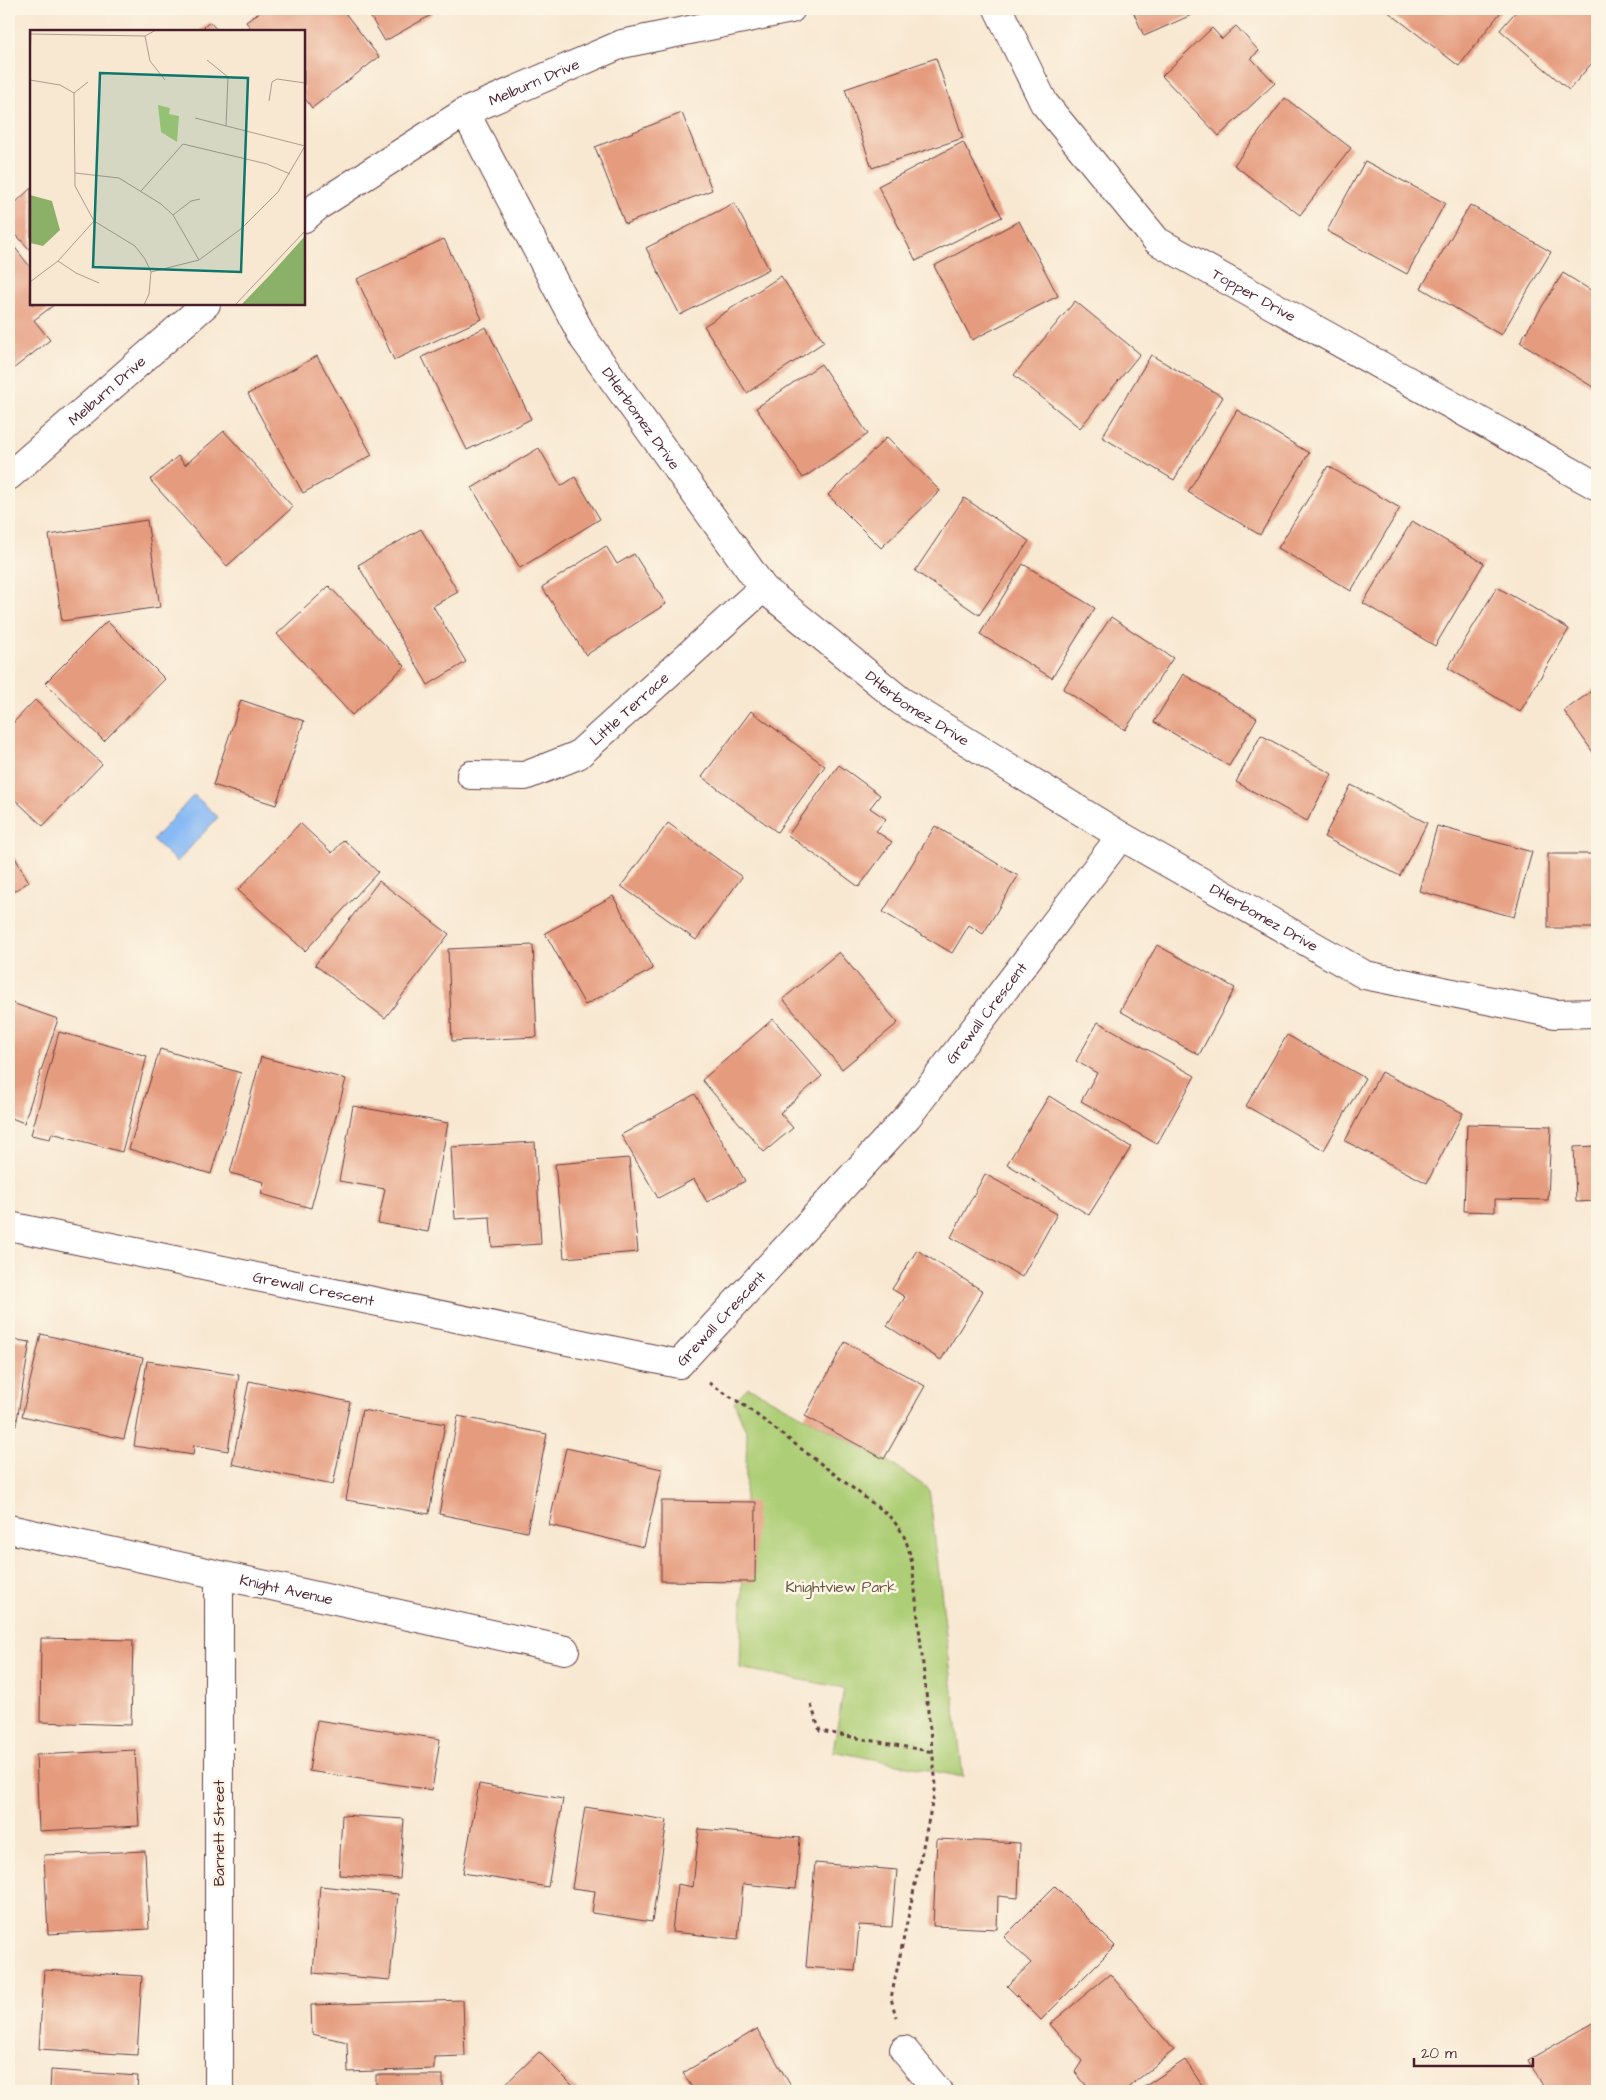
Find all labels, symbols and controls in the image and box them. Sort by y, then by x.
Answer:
inset map [30,30,305,305]
street label: Melburn Drive [485,53,583,111]
street label: Topper Drive [1208,263,1300,327]
street label: Melburn Drive [63,351,150,430]
street label: DHerbomez Drive [597,363,685,474]
street label: DHerbomez Drive [861,666,973,751]
street label: Little Terrace [585,667,674,750]
street label: DHerbomez Drive [1206,878,1322,957]
street label: Grewall Crescent [941,958,1032,1068]
street label: Grewall Crescent [251,1266,376,1311]
street label: Grewall Crescent [672,1266,770,1371]
street label: Knight Avenue [238,1569,335,1610]
park label: Knightview Park [785,1577,897,1599]
street label: Barnett Street [209,1780,230,1886]
scale bar [1414,2035,1532,2067]
text: 20 m [1421,2043,1457,2064]

